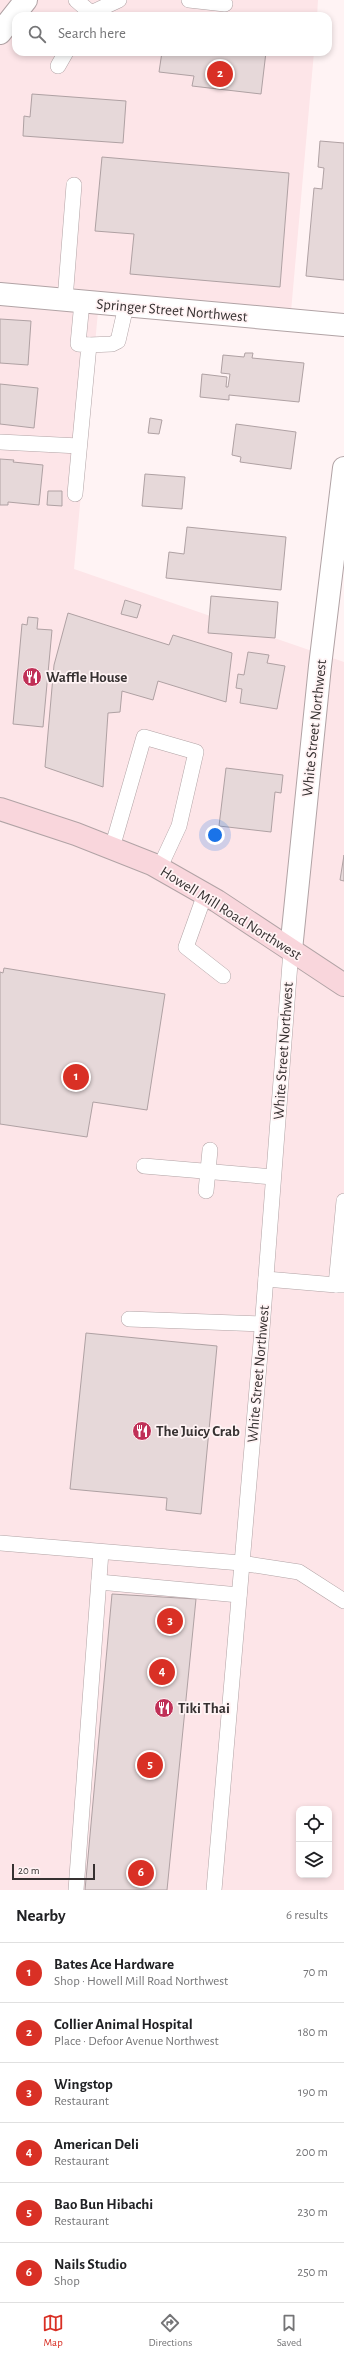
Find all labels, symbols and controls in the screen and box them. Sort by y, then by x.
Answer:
search box [12,12,332,56]
icon: search [26,23,48,45]
text: Search here [58,26,126,41]
pin: 2 [207,59,233,89]
street label: Springer Street Northwest [96,296,248,325]
street label: White Street Northwest [300,658,329,797]
restaurant icon: Waffle House [21,666,43,688]
place label: Waffle House [46,670,127,685]
your location [205,825,225,845]
street label: Howell Mill Road Northwest [158,864,304,963]
street label: White Street Northwest [271,982,296,1120]
pin: 1 [63,1062,89,1092]
street label: White Street Northwest [245,1305,272,1443]
restaurant icon: The Juicy Crab [131,1420,153,1442]
place label: The Juicy Crab [156,1424,240,1439]
pin: 3 [157,1606,183,1636]
pin: 4 [149,1657,175,1687]
restaurant icon: Tiki Thai [153,1697,175,1719]
place label: Tiki Thai [178,1701,230,1716]
pin: 5 [137,1750,163,1780]
map controls [296,1806,332,1878]
button: locate [296,1806,332,1842]
button: layers [296,1842,332,1878]
pin: 6 [128,1858,154,1888]
scale bar [12,1862,95,1881]
text: 20 m [18,1865,39,1876]
text: Nearby [16,1907,66,1924]
text: 6 results [286,1909,328,1922]
text: Bates Ace Hardware [54,1957,174,1972]
text: 1 [27,1966,31,1979]
text: 70 m [303,1966,328,1979]
text: Shop · Howell Mill Road Northwest [54,1975,228,1988]
text: Collier Animal Hospital [54,2017,193,2032]
text: 2 [26,2026,32,2039]
text: 180 m [298,2026,328,2039]
text: Place · Defoor Avenue Northwest [54,2035,219,2048]
text: Wingstop [54,2077,113,2092]
text: 3 [26,2086,32,2099]
text: 190 m [298,2086,328,2099]
text: Restaurant [54,2095,109,2108]
text: American Deli [54,2137,139,2152]
text: 4 [26,2146,32,2159]
text: 200 m [296,2146,328,2159]
text: Restaurant [54,2155,109,2168]
text: Bao Bun Hibachi [54,2197,153,2212]
text: 5 [26,2206,32,2219]
text: 230 m [297,2206,328,2219]
text: Restaurant [54,2215,109,2228]
text: Nails Studio [54,2257,127,2272]
text: 6 [26,2266,32,2279]
text: 250 m [297,2266,328,2279]
text: Shop [54,2275,80,2288]
tab: Map [42,2312,64,2349]
tab: Directions [148,2312,192,2349]
tab: Saved [277,2312,302,2349]

